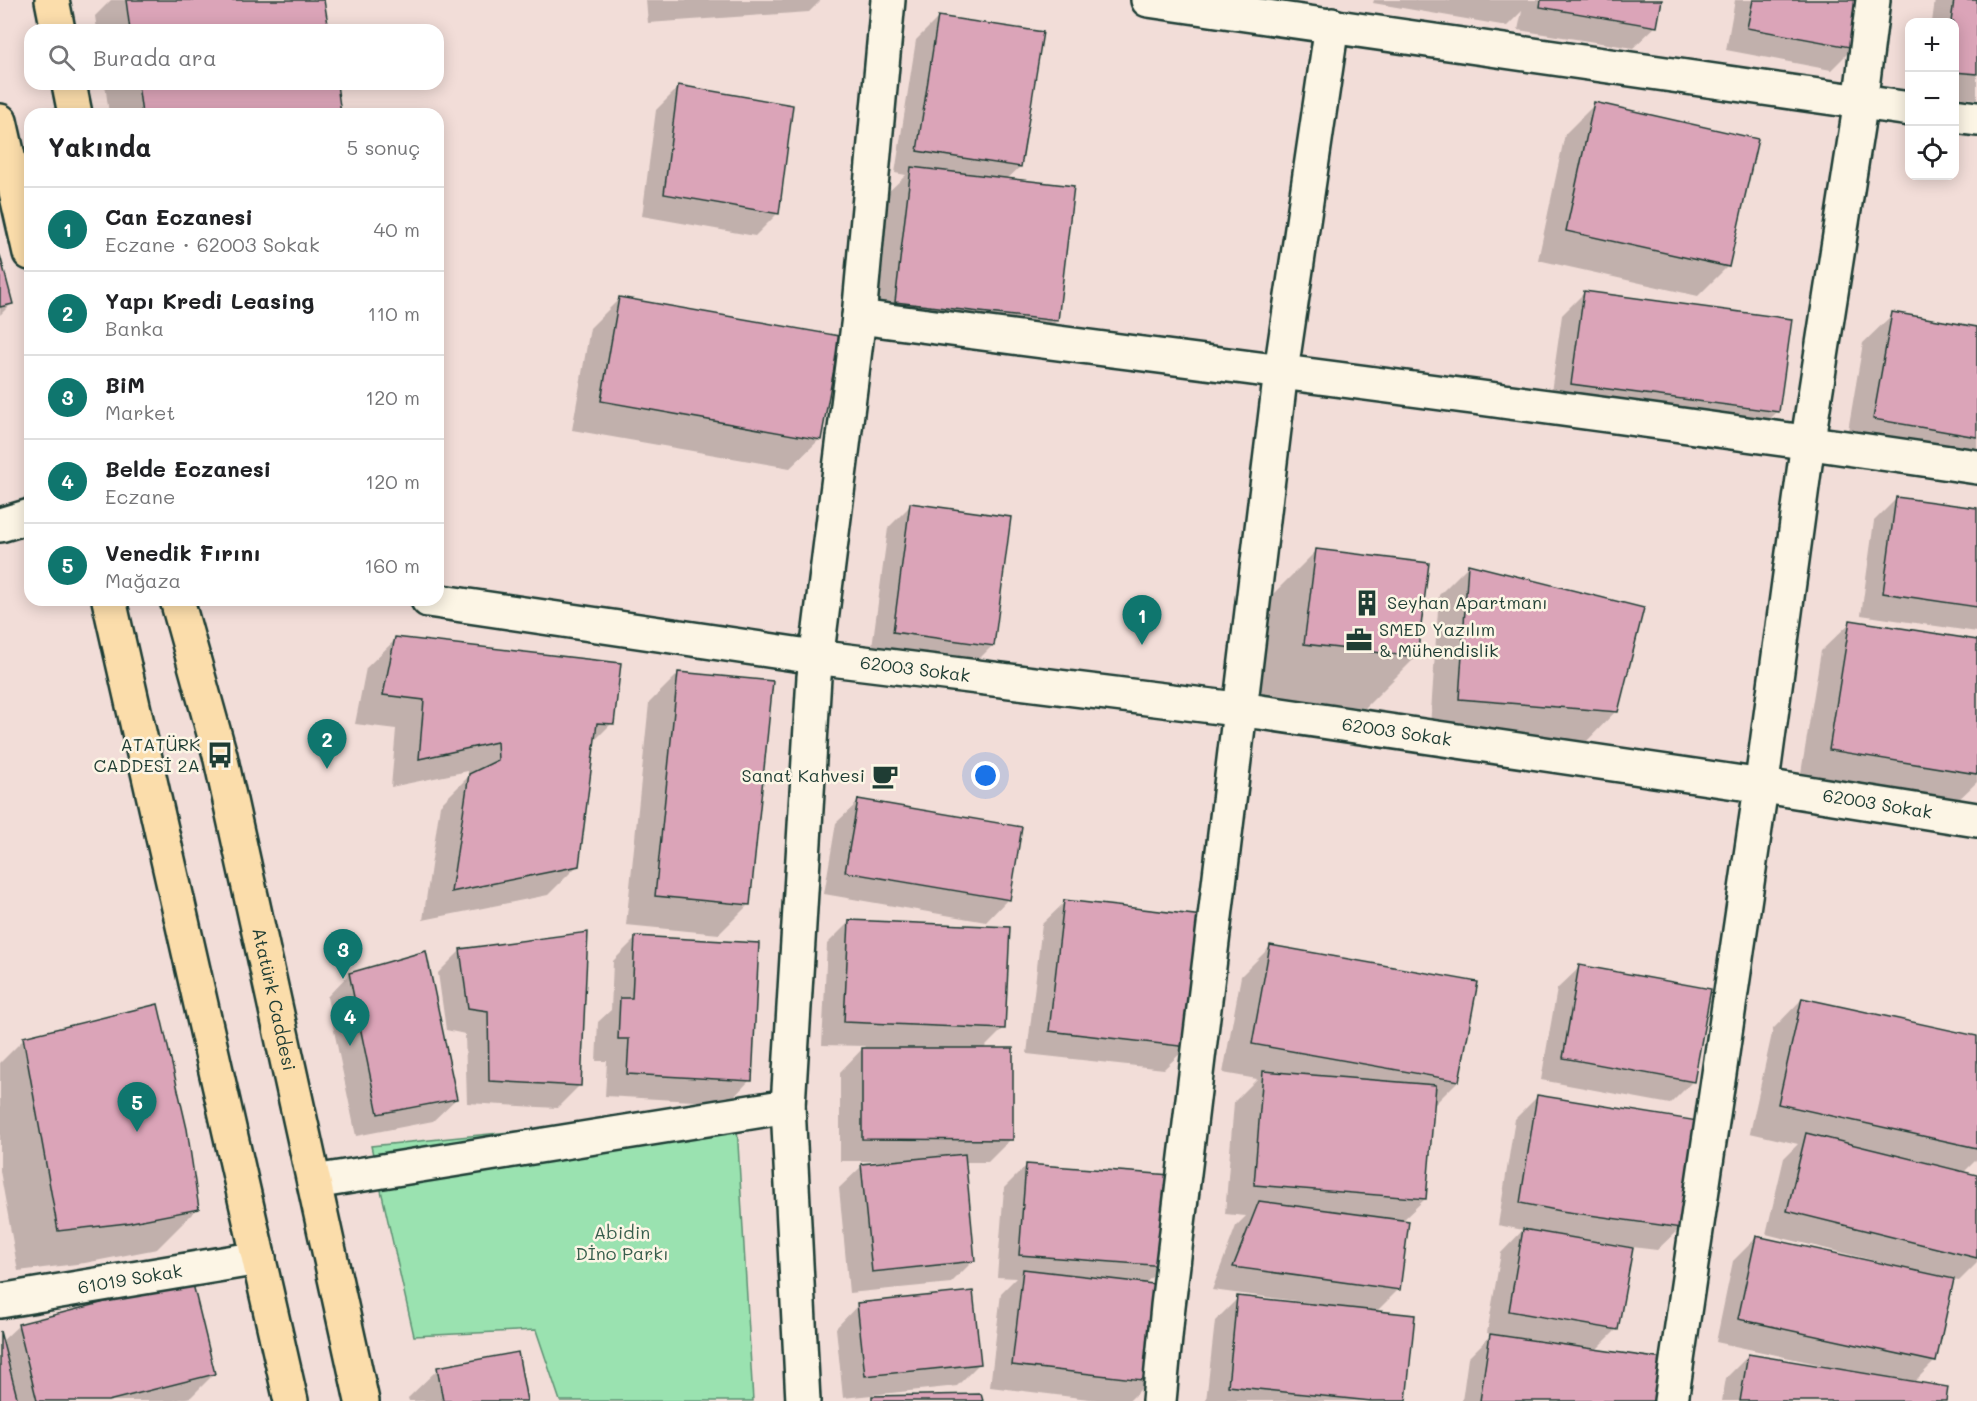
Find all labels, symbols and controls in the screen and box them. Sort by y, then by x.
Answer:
map controls [1905,18,1959,180]
button: + [1905,18,1959,72]
search box [24,24,444,90]
icon: search [45,41,78,74]
text: Burada ara [93,43,217,72]
button: − [1905,72,1959,126]
button: locate [1905,126,1959,180]
text: Yakında [48,130,151,164]
text: 5 sonuç [347,134,420,160]
text: Can Eczanesi [105,202,253,231]
text: 1 [63,216,72,242]
text: 40 m [374,216,420,242]
text: Eczane · 62003 Sokak [105,231,320,257]
text: Yapı Kredi Leasing [105,286,314,315]
text: 2 [62,300,73,326]
text: 110 m [367,300,420,326]
text: Banka [105,315,164,341]
text: BiM [105,370,145,399]
text: 3 [62,384,74,410]
text: 120 m [365,384,420,410]
text: Market [105,399,175,425]
text: Belde Eczanesi [105,454,271,483]
text: 4 [61,468,74,494]
text: 120 m [365,468,420,494]
text: Eczane [105,483,175,509]
text: Venedik Fırını [105,538,261,567]
text: 5 [62,552,73,578]
text: 160 m [364,552,420,578]
text: Mağaza [105,567,181,593]
building icon: Seyhan Apartmanı [1352,588,1382,618]
place label: Seyhan Apartmanı [1387,590,1548,614]
pin: 1 [1122,596,1162,645]
place label: SMED Yazılım & Mühendislik [1379,617,1498,662]
office icon: SMED Yazılım & Mühendislik [1344,625,1374,655]
street label: 62003 Sokak [859,650,972,687]
street label: 62003 Sokak [1341,711,1454,751]
pin: 2 [308,720,346,769]
place label: ATATÜRK CADDESİ 2A [93,732,200,777]
bus stop icon: ATATÜRK CADDESİ 2A [205,740,235,770]
cafe icon: Sanat Kahvesi [870,761,900,791]
your location [971,761,1000,790]
place label: Sanat Kahvesi [742,763,865,787]
street label: 62003 Sokak [1821,783,1934,824]
street label: Atatürk Caddesi [247,925,302,1073]
pin: 3 [324,930,362,979]
pin: 4 [330,996,370,1046]
pin: 5 [118,1082,156,1132]
park label: Abidin Dİno Parkı [575,1220,669,1265]
street label: 61019 Sokak [76,1258,184,1299]

